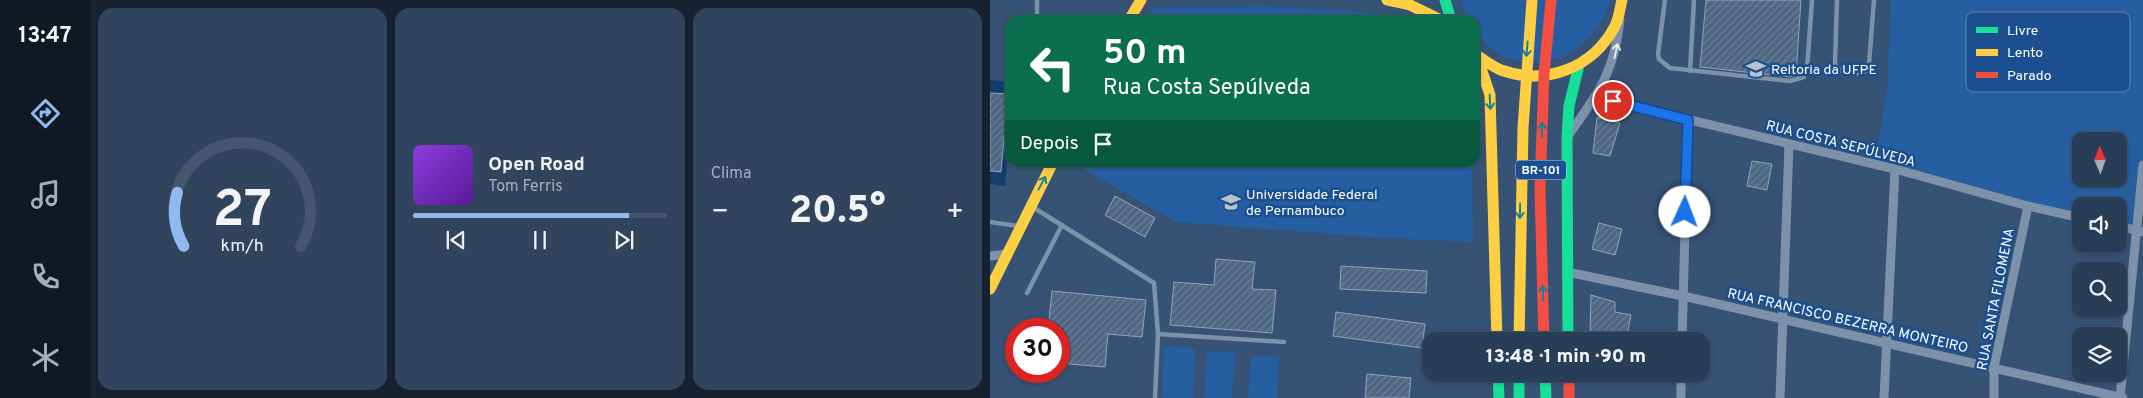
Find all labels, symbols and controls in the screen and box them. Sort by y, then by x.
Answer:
legend [1966,12,2130,92]
text: 13:47 [18,23,72,50]
text: Livre [2007,23,2038,40]
text: 50 m [1103,32,1187,76]
icon: left [1020,35,1085,100]
one-way arrow [1522,40,1532,56]
one-way arrow [1611,43,1621,59]
text: Lento [2007,45,2043,62]
school or university icon: Reitoria da UFPE [1745,58,1767,80]
place label: Reitoria da UFPE [1771,62,1877,79]
text: Parado [2007,68,2052,85]
text: Rua Costa Sepúlveda [1103,75,1311,102]
pin [1592,80,1634,122]
icon: arrive [1599,87,1627,115]
one-way arrow [1485,94,1494,110]
icon: directions [28,96,63,131]
street label: RUA COSTA SEPÚLVEDA [1764,117,1917,171]
one-way arrow [1538,122,1547,138]
icon: arrive [1089,130,1117,158]
text: Depois [1020,132,1079,156]
north arrow [2072,132,2128,188]
map controls [2072,132,2127,382]
text: Open Road [488,153,585,177]
road number: BR-101 [1516,160,1566,180]
text: Clima [711,164,751,184]
one-way arrow [1038,176,1047,191]
icon: music [28,177,63,212]
text: Tom Ferris [488,177,563,197]
text: 27 [213,179,272,245]
position arrow [1658,185,1710,237]
place label: Universidade Federal de Pernambuco [1246,187,1378,220]
text: 20.5° [789,188,886,237]
school or university icon: Universidade Federal de Pernambuco [1220,191,1242,213]
text: − [711,195,729,231]
text: + [946,195,964,231]
button: sound [2072,197,2127,252]
one-way arrow [1515,202,1525,219]
icon: previous [442,226,470,254]
icon: pause [526,226,554,254]
icon: next [610,226,638,254]
street label: RUA SANTA FILOMENA [1974,227,2019,372]
text: km/h [221,235,264,258]
icon: phone [28,259,63,294]
button: search [2072,262,2127,317]
one-way arrow [1538,285,1548,301]
street label: RUA FRANCISCO BEZERRA MONTEIRO [1726,285,1970,357]
speed limit sign: 30 [1005,318,1070,383]
button: layers [2072,327,2127,382]
icon: climate [28,340,63,375]
text: 13:48 · 1 min · 90 m [1486,345,1646,369]

